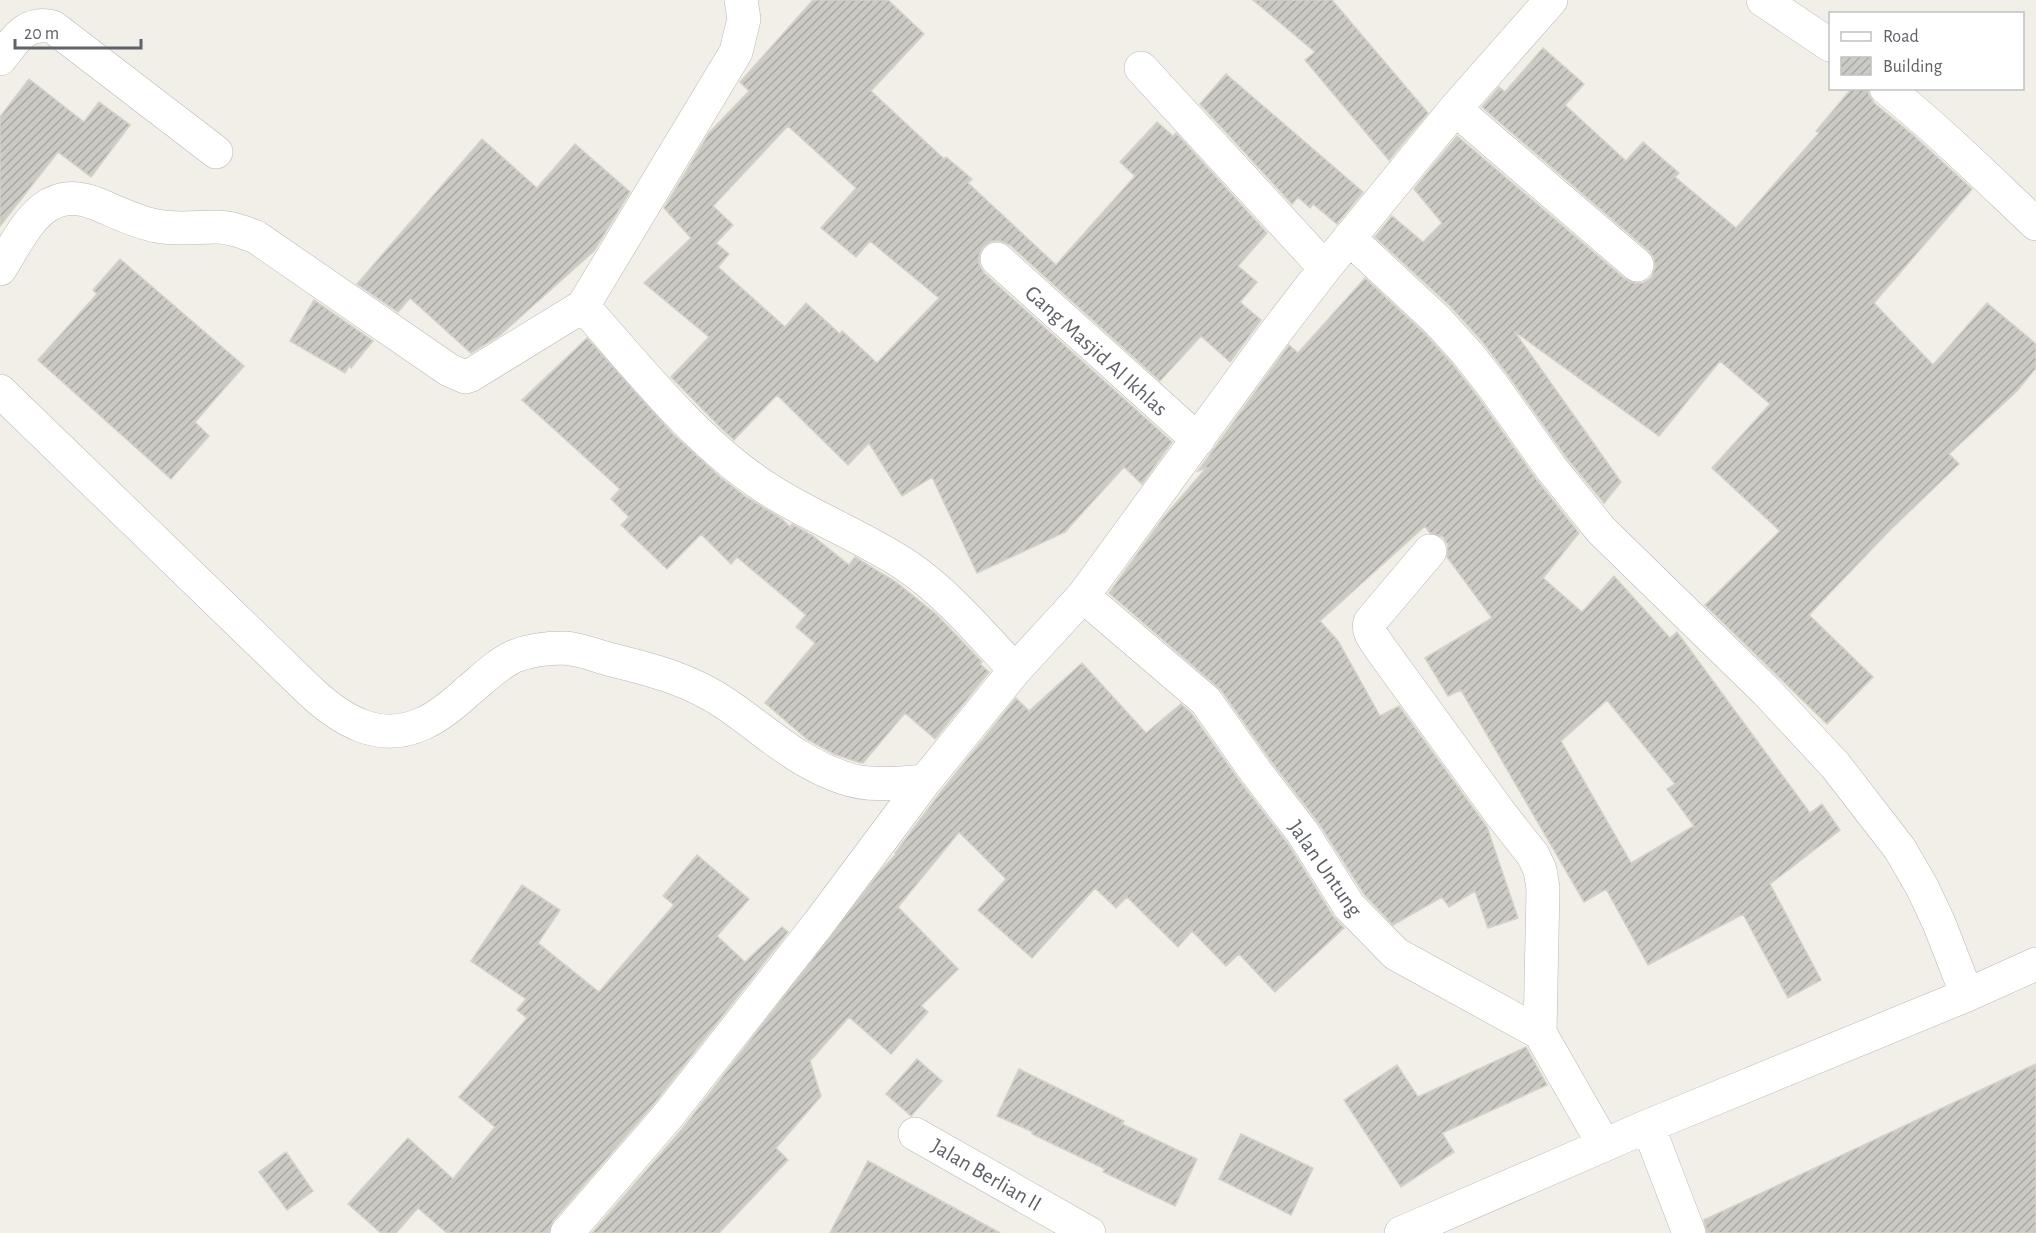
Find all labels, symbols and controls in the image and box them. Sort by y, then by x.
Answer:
scale bar [15,12,141,50]
legend [1829,12,2024,90]
text: 20 m [24,25,59,43]
text: Road [1883,28,1919,46]
text: Building [1883,58,1943,76]
street label: Gang Masjid Al Ikhlas [1021,281,1172,420]
street label: Jalan Untung [1284,817,1366,921]
street label: Jalan Berlian II [928,1135,1045,1215]

